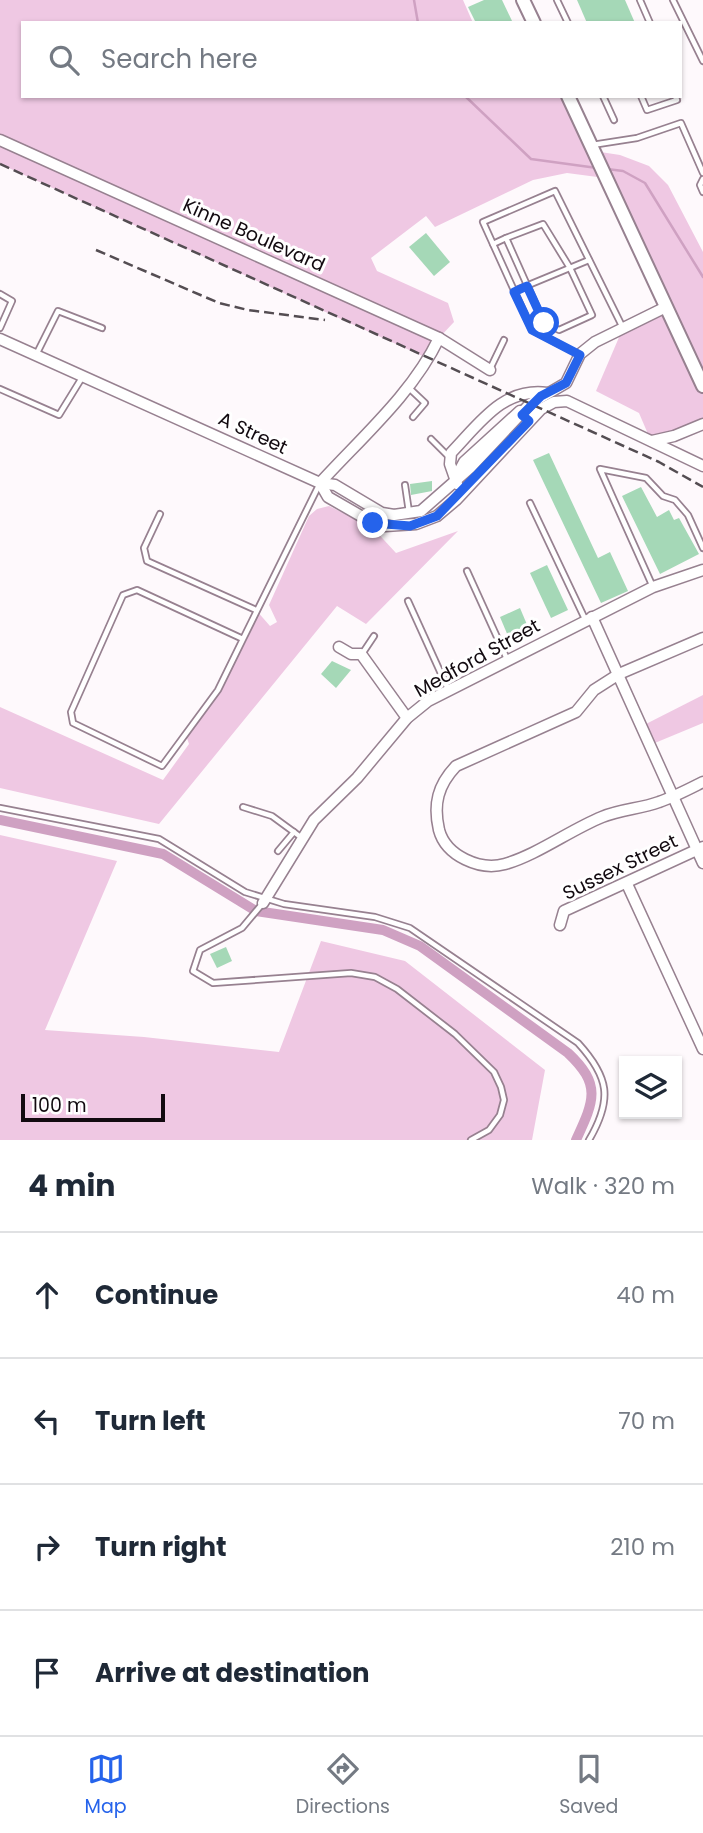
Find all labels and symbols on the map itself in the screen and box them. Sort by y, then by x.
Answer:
street label: Kinne Boulevard [179,192,329,278]
route start [528,307,559,338]
street label: A Street [214,405,292,461]
route end [357,507,388,538]
street label: Medford Street [409,612,545,704]
street label: Sussex Street [558,827,682,906]
scale bar [21,1091,164,1123]

